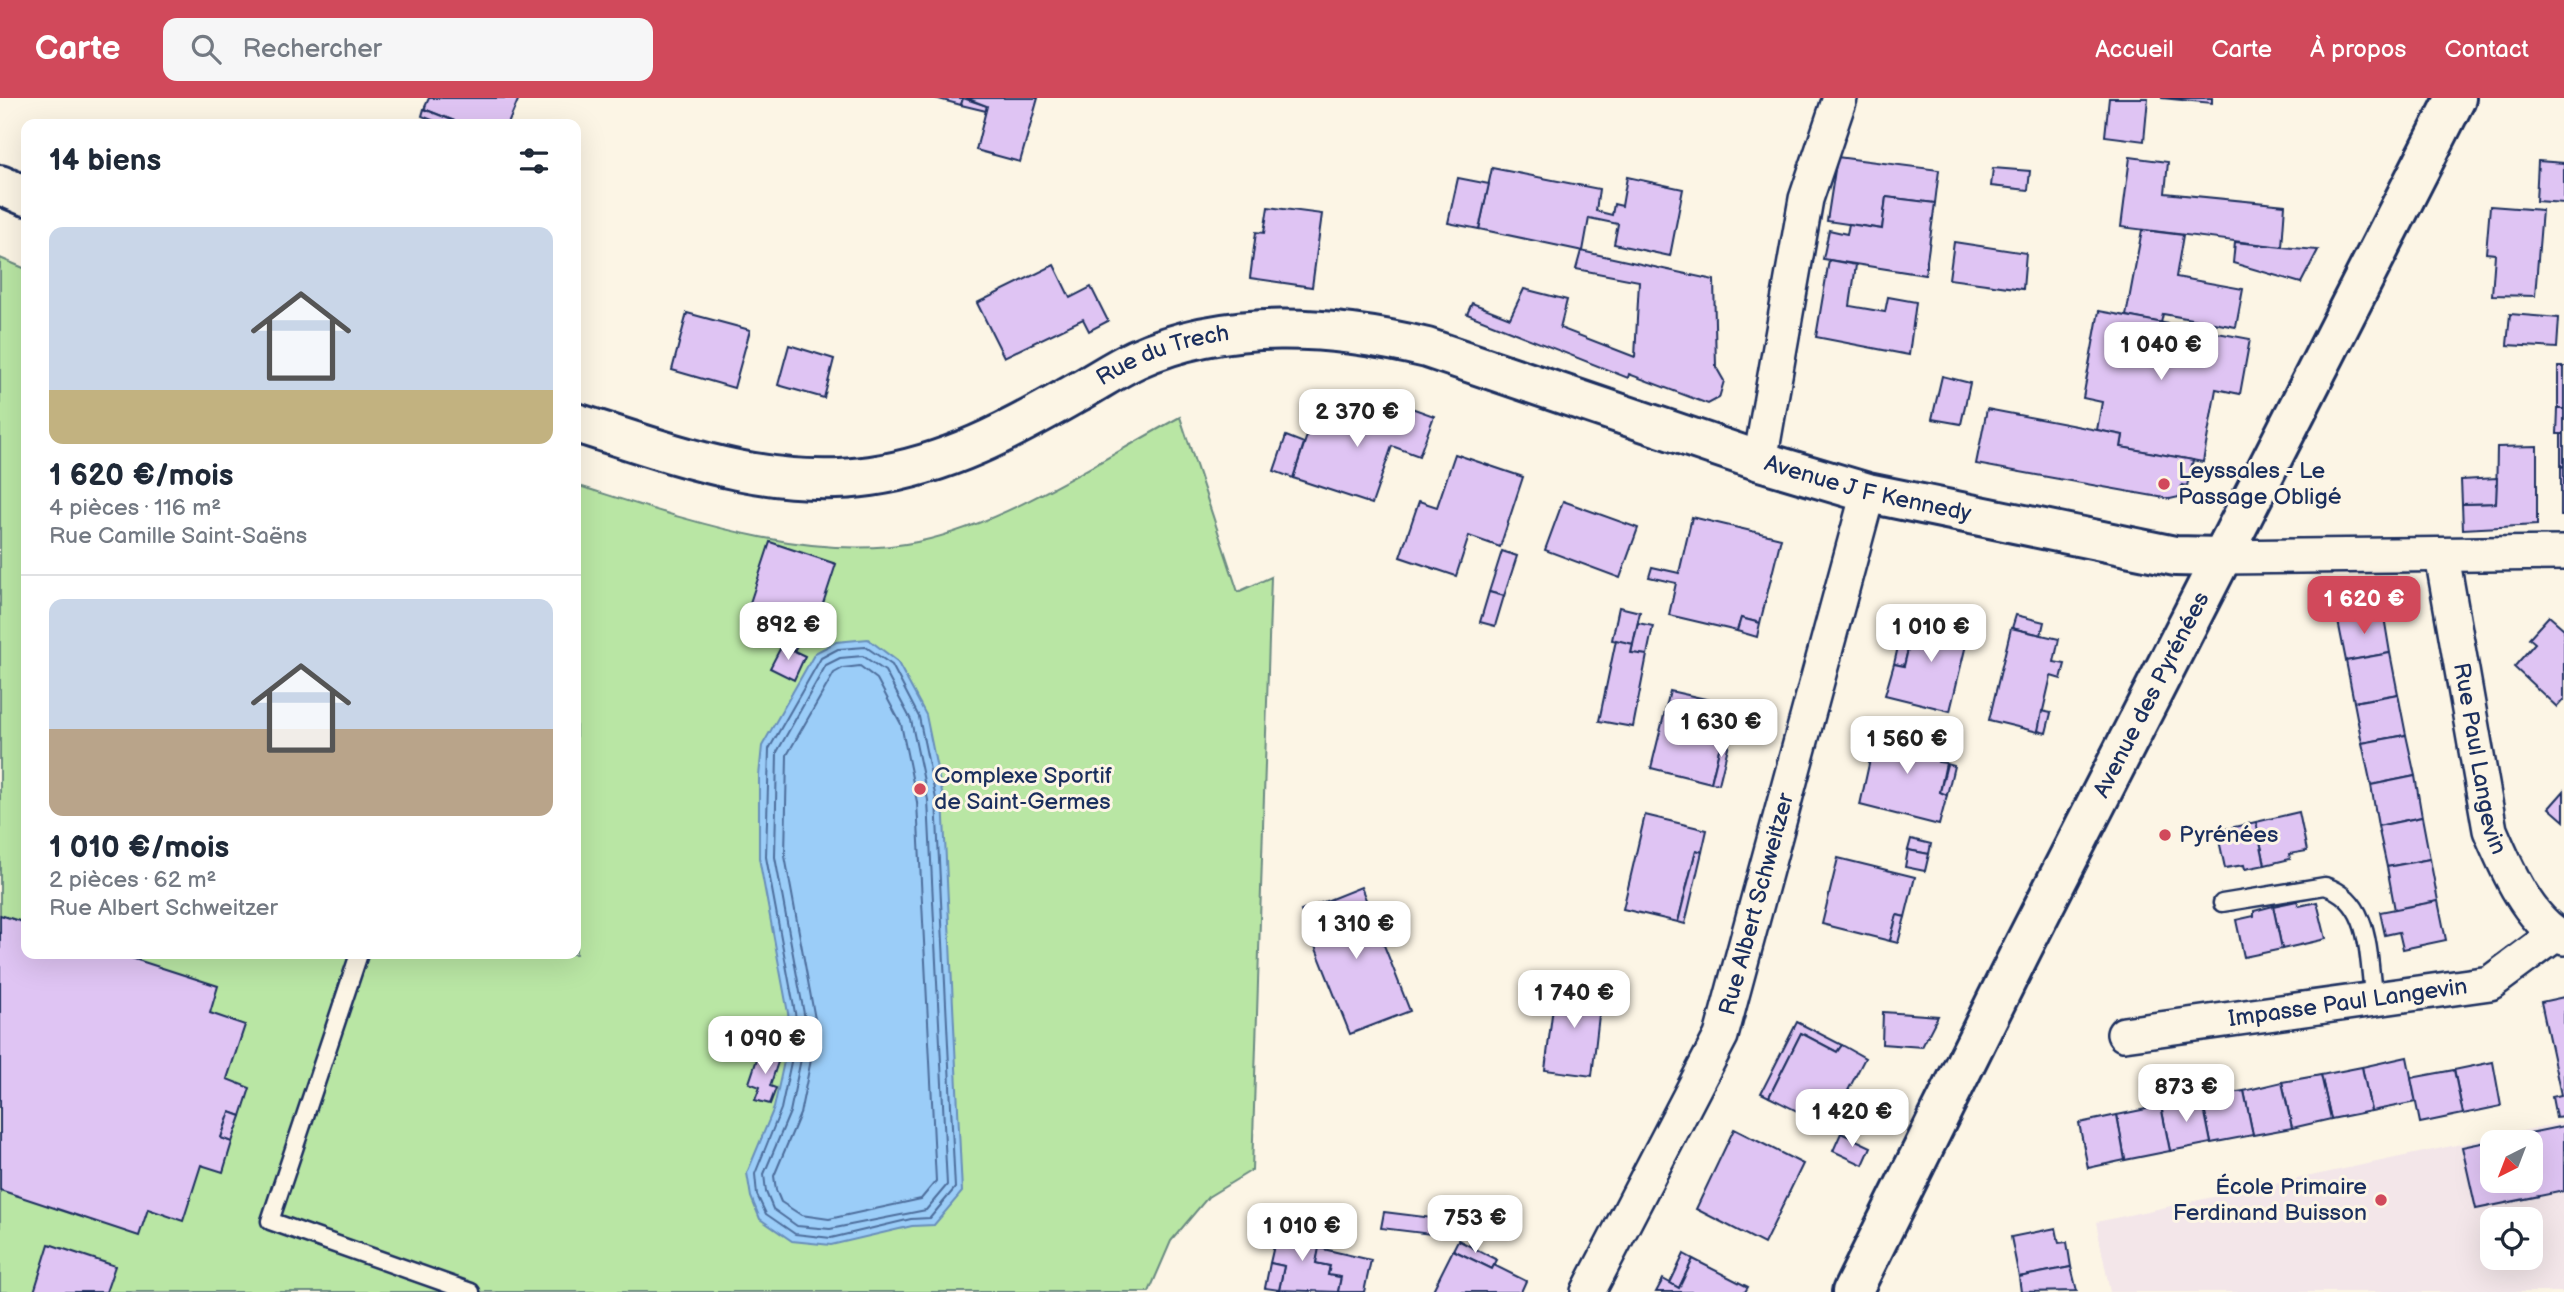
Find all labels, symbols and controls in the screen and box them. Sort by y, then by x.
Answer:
search box [163,18,653,81]
text: Carte [35,29,121,69]
icon: search [187,30,225,68]
text: Rechercher [243,34,382,65]
text: Accueil [2095,35,2174,64]
text: Carte [2212,35,2272,64]
text: À propos [2310,35,2406,64]
text: Contact [2444,35,2529,64]
icon: filters [515,142,553,180]
text: 14 biens [49,143,161,179]
icon: home [238,273,364,399]
street label: Rue du Trech [1091,319,1231,392]
pin: 1 040 € [2096,322,2226,382]
text: 1 040 € [2120,331,2202,359]
pin: 2 370 € [1292,390,1422,449]
text: 2 370 € [1315,398,1399,426]
street label: Avenue J F Kennedy [1761,449,1974,528]
place label: Leyssales - Le Passage Obligé [2178,457,2342,511]
text: 1 620 €/mois [49,458,234,494]
marker: Leyssales - Le Passage Obligé [2156,476,2172,492]
text: 4 pièces · 116 m² [49,494,221,522]
text: Rue Camille Saint-Saëns [49,522,307,550]
pin: 1 620 € [2299,576,2429,636]
text: 1 620 € [2323,585,2405,613]
street label: Avenue des Pyrénées [2087,587,2216,803]
pin: 892 € [739,602,837,662]
pin: 1 010 € [1866,604,1996,664]
text: 892 € [756,611,820,639]
text: 1 010 € [1892,613,1970,641]
icon: home [238,645,364,771]
street label: Rue Paul Langevin [2447,661,2513,859]
pin: 1 630 € [1656,700,1786,759]
text: 1 630 € [1680,708,1762,736]
pin: 1 560 € [1842,716,1972,776]
text: 1 560 € [1867,725,1947,753]
place label: Complexe Sportif de Saint-Germes [934,762,1112,816]
marker: Complexe Sportif de Saint-Germes [912,781,928,797]
street label: Rue Albert Schweitzer [1713,789,1800,1018]
place label: Pyrénées [2179,821,2278,849]
marker: Pyrénées [2157,827,2173,843]
text: 1 010 €/mois [49,830,229,866]
text: 2 pièces · 62 m² [49,866,216,894]
text: Rue Albert Schweitzer [49,894,278,922]
pin: 1 310 € [1291,902,1421,961]
text: 1 310 € [1318,910,1394,938]
pin: 1 740 € [1509,970,1639,1030]
street label: Impasse Paul Langevin [2227,972,2469,1033]
text: 1 740 € [1534,979,1614,1007]
pin: 1 090 € [700,1016,830,1076]
text: 1 090 € [724,1025,806,1053]
pin: 873 € [2137,1065,2235,1124]
text: 873 € [2154,1073,2218,1101]
pin: 1 420 € [1787,1090,1917,1149]
text: 1 420 € [1812,1098,1892,1126]
north arrow [2480,1130,2543,1194]
map controls [2480,1130,2543,1270]
place label: École Primaire Ferdinand Buisson [2173,1173,2367,1227]
marker: École Primaire Ferdinand Buisson [2373,1192,2389,1208]
pin: 753 € [1426,1196,1524,1255]
pin: 1 010 € [1237,1204,1367,1263]
text: 753 € [1444,1204,1506,1232]
button: locate [2480,1207,2543,1270]
text: 1 010 € [1263,1212,1341,1240]

